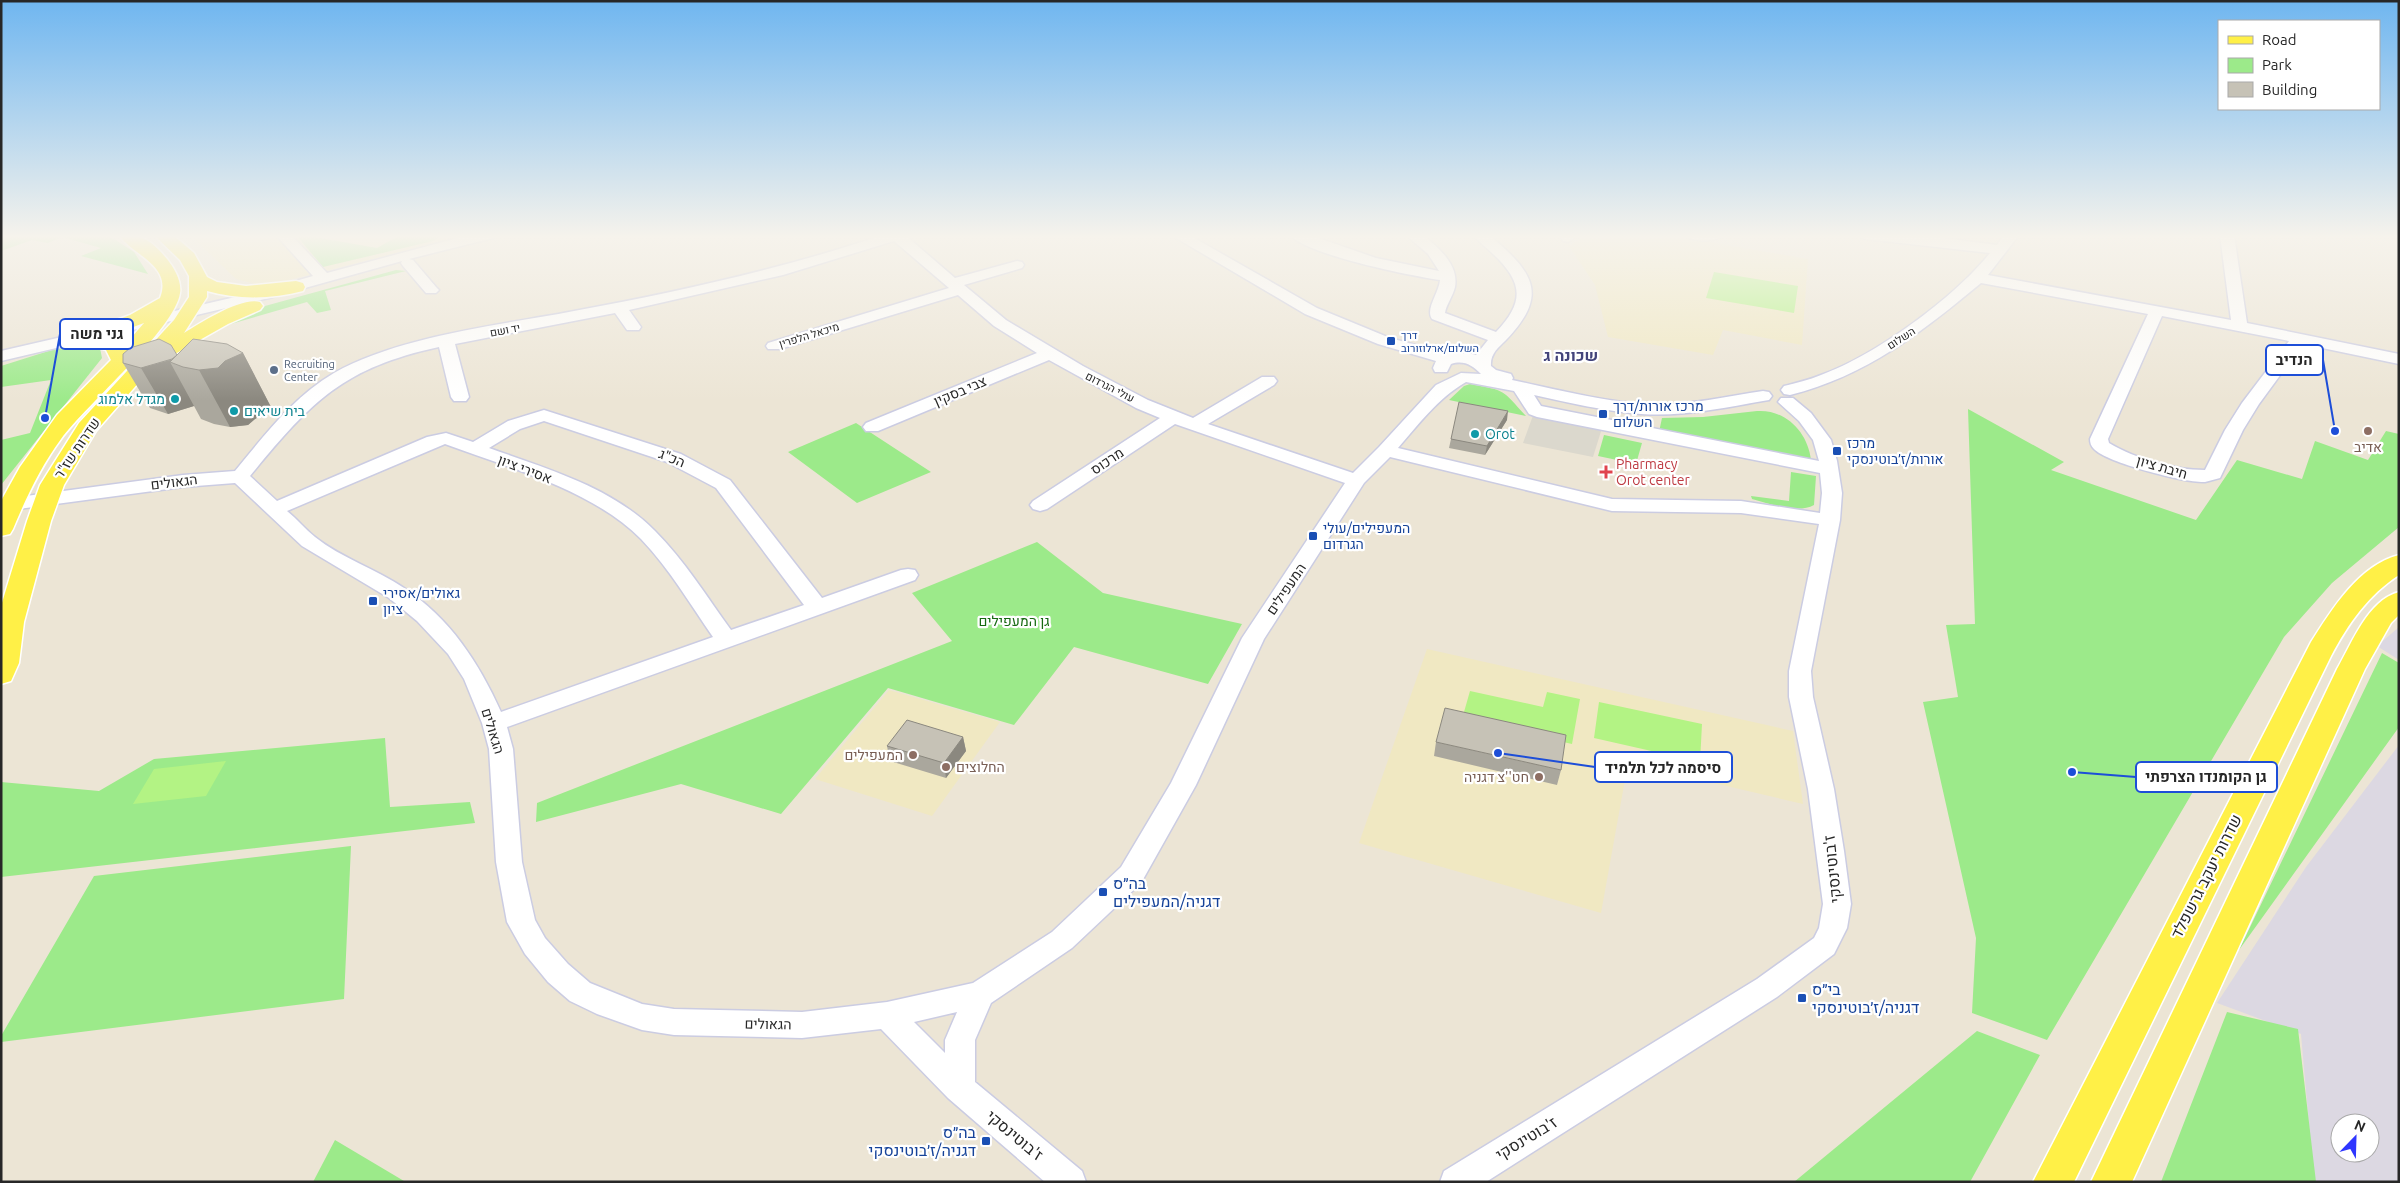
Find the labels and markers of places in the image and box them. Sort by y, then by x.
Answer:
callout: גני משה [60,319,133,349]
place label: דרך השלום/ארלוזורוב [1401,329,1479,354]
marker: דרך השלום/ארלוזורוב [1385,335,1397,347]
callout: הנדיב [2266,345,2323,375]
place label: Recruiting Center [284,358,335,383]
marker: Recruiting Center [268,364,280,376]
place label: מגדל אלמוג [98,391,165,407]
marker: מגדל אלמוג [169,393,181,405]
place label: מרכז אורות/דרך השלום [1613,398,1704,430]
place label: בית שיאים [244,403,306,419]
marker: בית שיאים [228,405,240,417]
marker: מרכז אורות/דרך השלום [1597,408,1609,420]
marker: אדיב [2362,425,2374,437]
place label: Orot [1485,426,1515,442]
marker: Orot [1469,428,1481,440]
place label: מרכז אורות/ז׳בוטינסקי [1847,435,1944,467]
place label: אדיב [2354,439,2382,455]
marker: מרכז אורות/ז׳בוטינסקי [1831,445,1843,457]
place label: Pharmacy Orot center [1616,456,1690,488]
marker: Pharmacy Orot center [1600,466,1612,478]
place label: המעפילים/עולי הגרדום [1323,520,1410,552]
marker: המעפילים/עולי הגרדום [1307,530,1319,542]
place label: גאולים/אסירי ציון [383,585,460,617]
marker: גאולים/אסירי ציון [367,595,379,607]
place label: המעפילים [844,747,903,763]
marker: המעפילים [907,749,919,761]
callout: סיסמה לכל תלמיד [1595,752,1732,782]
place label: החלוצים [956,759,1005,775]
marker: החלוצים [940,761,952,773]
callout: גן הקומנדו הצרפתי [2136,762,2277,792]
place label: חט''צ דגניה [1464,769,1529,785]
marker: חט''צ דגניה [1533,771,1545,783]
place label: בה״ס דגניה/המעפילים [1113,874,1220,910]
marker: בה״ס דגניה/המעפילים [1097,886,1109,898]
place label: בי״ס דגניה/ז׳בוטינסקי [1812,980,1919,1016]
marker: בי״ס דגניה/ז׳בוטינסקי [1796,992,1808,1004]
place label: בה״ס דגניה/ז׳בוטינסקי [869,1123,977,1159]
marker: בה״ס דגניה/ז׳בוטינסקי [980,1135,992,1147]

